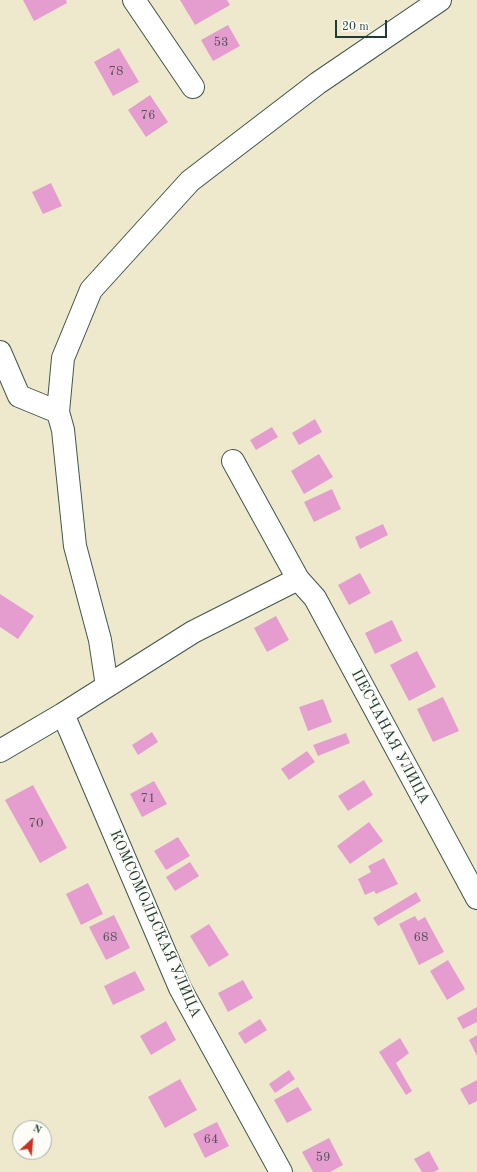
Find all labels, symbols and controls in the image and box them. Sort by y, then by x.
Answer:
scale bar [337,12,389,38]
text: 20 m [342,21,369,33]
house number: 53 [213,35,229,51]
house number: 78 [108,64,124,80]
house number: 76 [140,108,156,124]
street label: ПЕСЧАНАЯ УЛИЦА [347,666,433,808]
house number: 71 [140,791,156,807]
house number: 70 [28,816,44,832]
street label: КОМСОМОЛЬСКАЯ УЛИЦА [105,827,205,1021]
house number: 68 [102,930,118,946]
house number: 68 [413,930,429,946]
north arrow [12,1120,52,1160]
text: N [31,1123,43,1136]
house number: 64 [203,1132,219,1148]
house number: 59 [315,1150,331,1166]

